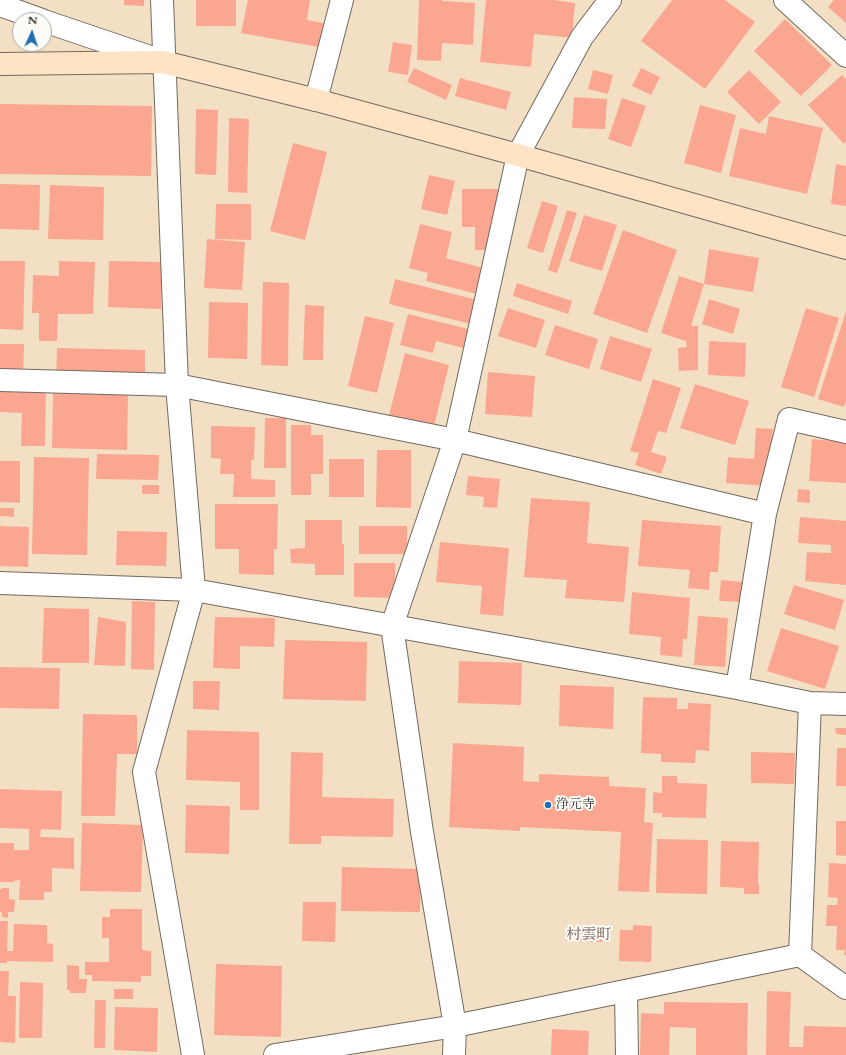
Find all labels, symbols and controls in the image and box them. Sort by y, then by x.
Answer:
north arrow [12,12,52,52]
text: N [27,13,38,28]
place label: 浄元寺 [556,797,595,813]
marker: 浄元寺 [543,800,553,810]
district label: 村雲町 [567,927,611,945]

